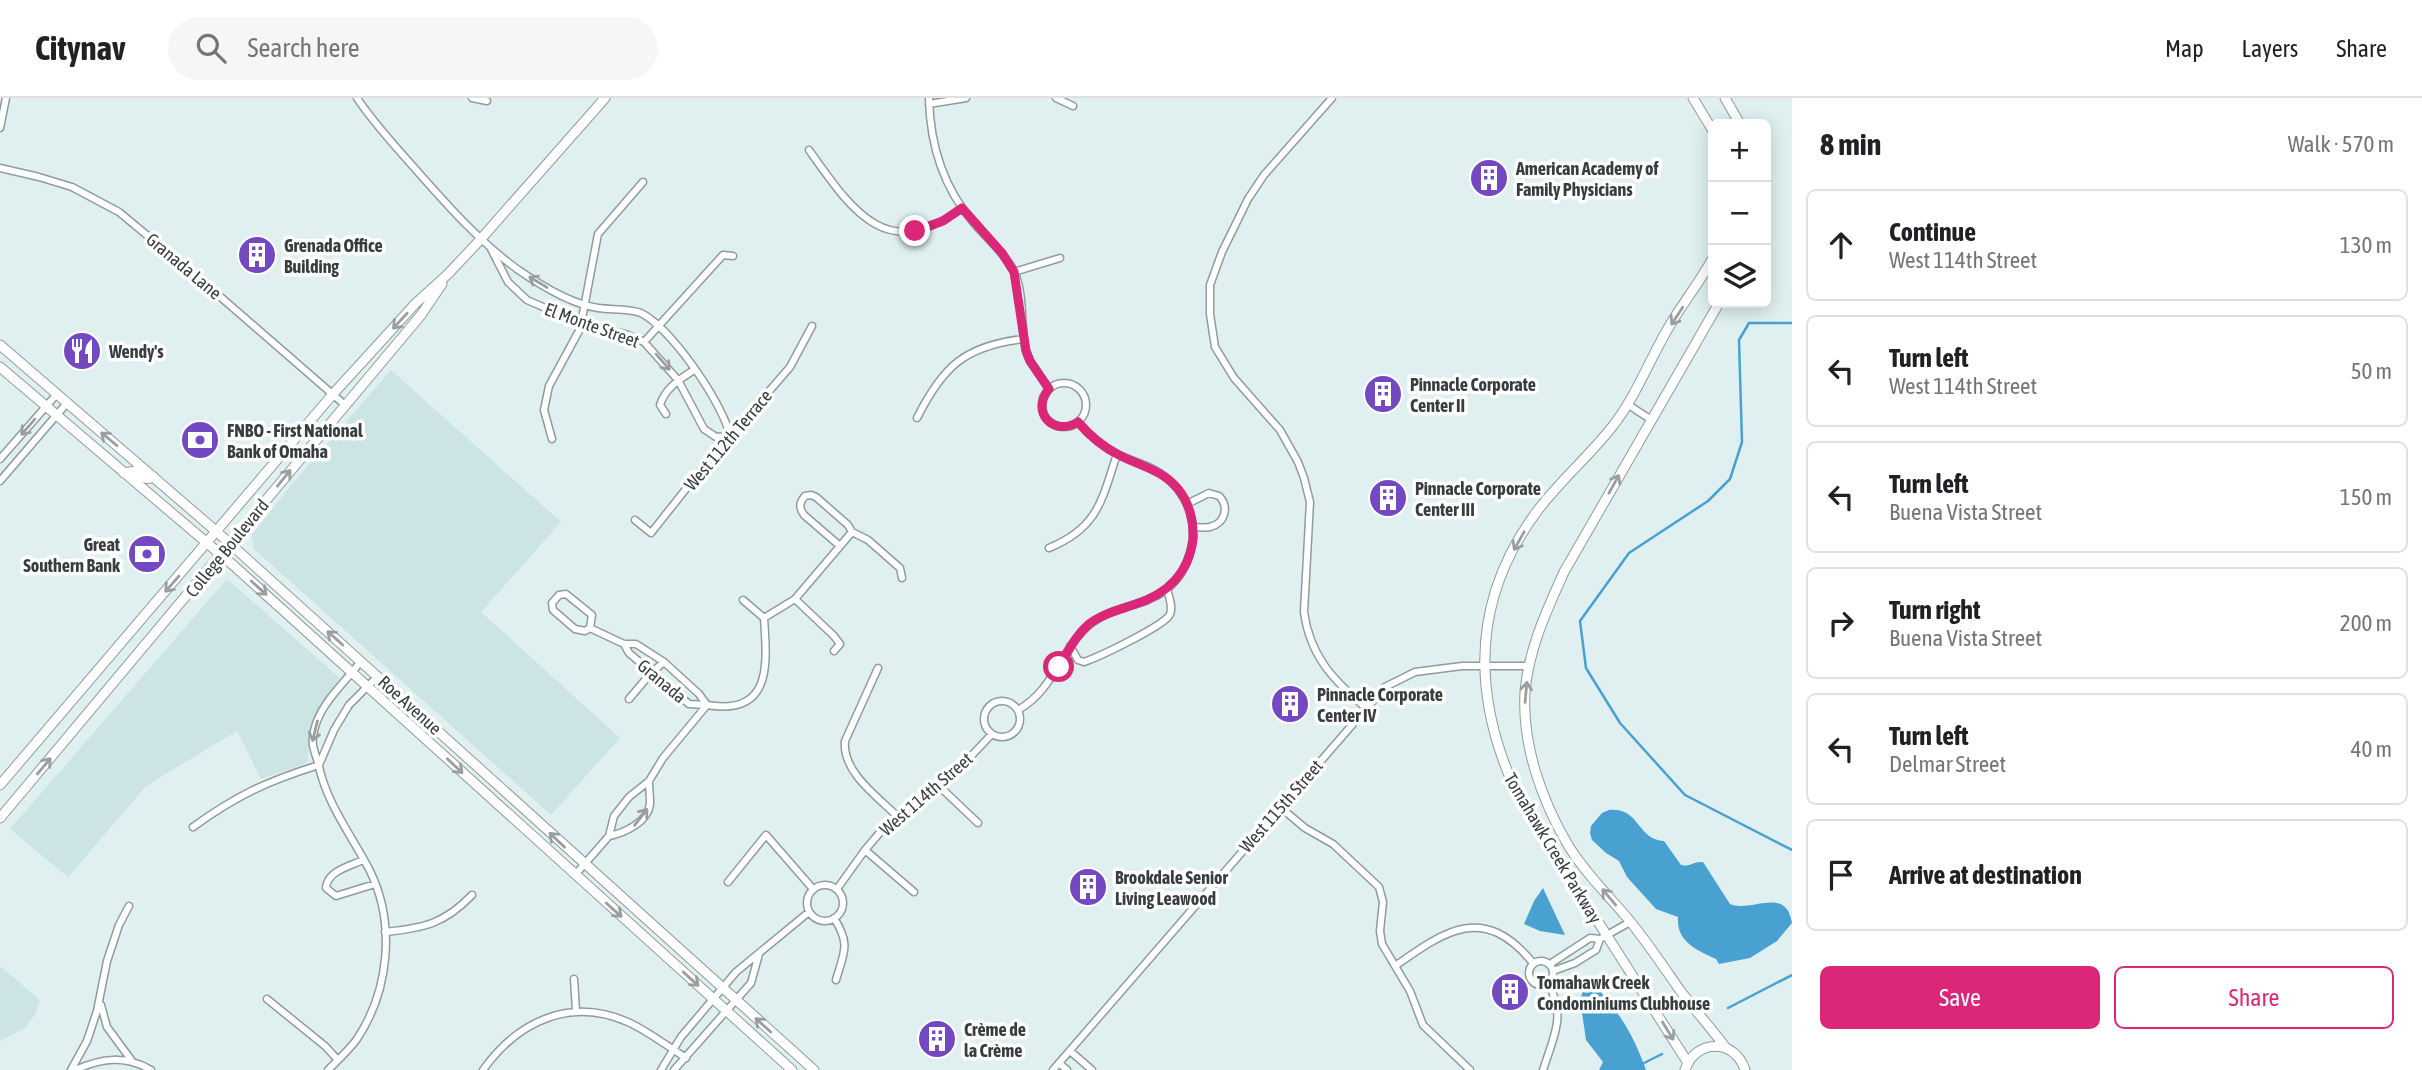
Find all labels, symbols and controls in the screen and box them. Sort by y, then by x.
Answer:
search box [168,17,658,80]
text: Citynav [35,29,126,67]
icon: search [192,29,230,67]
text: Search here [248,33,360,63]
text: Map [2165,35,2204,62]
text: Layers [2242,35,2298,62]
text: Share [2336,35,2387,62]
map controls [1708,119,1771,308]
button: + [1708,119,1771,182]
text: 8 min [1820,127,1881,161]
text: Walk · 570 m [2288,131,2394,157]
building icon: American Academy of Family Physicians [1468,157,1510,199]
place label: American Academy of Family Physicians [1515,158,1659,200]
button: − [1708,182,1771,245]
route end [899,215,930,246]
text: Continue [1889,217,1976,247]
icon: ahead [1822,226,1860,264]
street label: Granada Lane [142,229,226,303]
text: 130 m [2340,232,2392,258]
building icon: Grenada Office Building [236,234,278,276]
place label: Grenada Office Building [284,235,383,277]
button: layers [1708,245,1771,308]
text: West 114th Street [1889,247,2037,273]
one-way arrow [528,274,548,288]
street label: El Monte Street [542,298,642,352]
one-way arrow [1669,305,1683,325]
one-way arrow [391,312,408,329]
restaurant icon: Wendy's [61,330,103,372]
place label: Wendy's [108,341,164,362]
text: Turn left [1889,343,1969,373]
icon: left [1822,352,1860,390]
one-way arrow [655,353,671,371]
text: 50 m [2351,358,2392,384]
building icon: Pinnacle Corporate Center II [1362,373,1404,415]
text: West 114th Street [1889,373,2037,399]
place label: Pinnacle Corporate Center II [1410,374,1536,416]
street label: West 112th Terrace [680,385,776,495]
one-way arrow [20,417,36,435]
bank icon: FNBO - First National Bank of Omaha [179,419,221,461]
place label: FNBO - First National Bank of Omaha [227,420,363,462]
one-way arrow [100,431,118,447]
one-way arrow [276,469,291,488]
text: Turn left [1889,469,1969,499]
one-way arrow [1607,475,1621,495]
building icon: Pinnacle Corporate Center III [1367,477,1409,519]
place label: Pinnacle Corporate Center III [1415,478,1541,520]
icon: left [1822,478,1860,516]
text: 150 m [2340,484,2392,510]
street label: College Boulevard [181,495,273,601]
text: Buena Vista Street [1889,499,2042,525]
one-way arrow [1512,530,1525,551]
bank icon: Great Southern Bank [126,533,168,575]
place label: Great Southern Bank [23,534,121,576]
one-way arrow [164,574,180,592]
one-way arrow [249,580,267,596]
text: Turn right [1889,595,1980,625]
icon: right [1822,604,1860,642]
text: 200 m [2340,610,2392,636]
text: Buena Vista Street [1889,625,2042,651]
one-way arrow [327,629,344,646]
route start [1043,651,1074,682]
street label: Granada [633,655,691,707]
street label: Roe Avenue [374,671,446,739]
one-way arrow [1520,681,1533,704]
building icon: Pinnacle Corporate Center IV [1269,683,1311,725]
place label: Pinnacle Corporate Center IV [1317,684,1443,726]
one-way arrow [308,719,321,742]
text: Turn left [1889,721,1969,751]
icon: left [1822,730,1860,768]
text: 40 m [2351,736,2392,762]
street label: West 114th Street [875,748,977,840]
text: Delmar Street [1889,751,2006,777]
street label: West 115th Street [1235,755,1327,857]
one-way arrow [36,757,52,775]
one-way arrow [446,758,463,775]
street label: Tomahawk Creek Parkway [1500,769,1606,927]
one-way arrow [634,809,649,827]
one-way arrow [549,832,567,848]
icon: arrive [1822,856,1860,894]
text: Arrive at destination [1889,860,2082,890]
building icon: Brookdale Senior Living Leawood [1067,866,1109,908]
place label: Brookdale Senior Living Leawood [1115,867,1229,909]
one-way arrow [1601,888,1617,906]
one-way arrow [605,902,622,919]
button: Save [1820,966,2100,1029]
button: Share [2114,966,2394,1029]
one-way arrow [682,971,700,987]
building icon: Tomahawk Creek Condominiums Clubhouse [1489,971,1531,1013]
place label: Tomahawk Creek Condominiums Clubhouse [1537,972,1710,1014]
one-way arrow [755,1017,773,1033]
building icon: Crème de la Crème [916,1018,958,1060]
place label: Crème de la Crème [964,1019,1026,1061]
one-way arrow [1662,1021,1676,1041]

